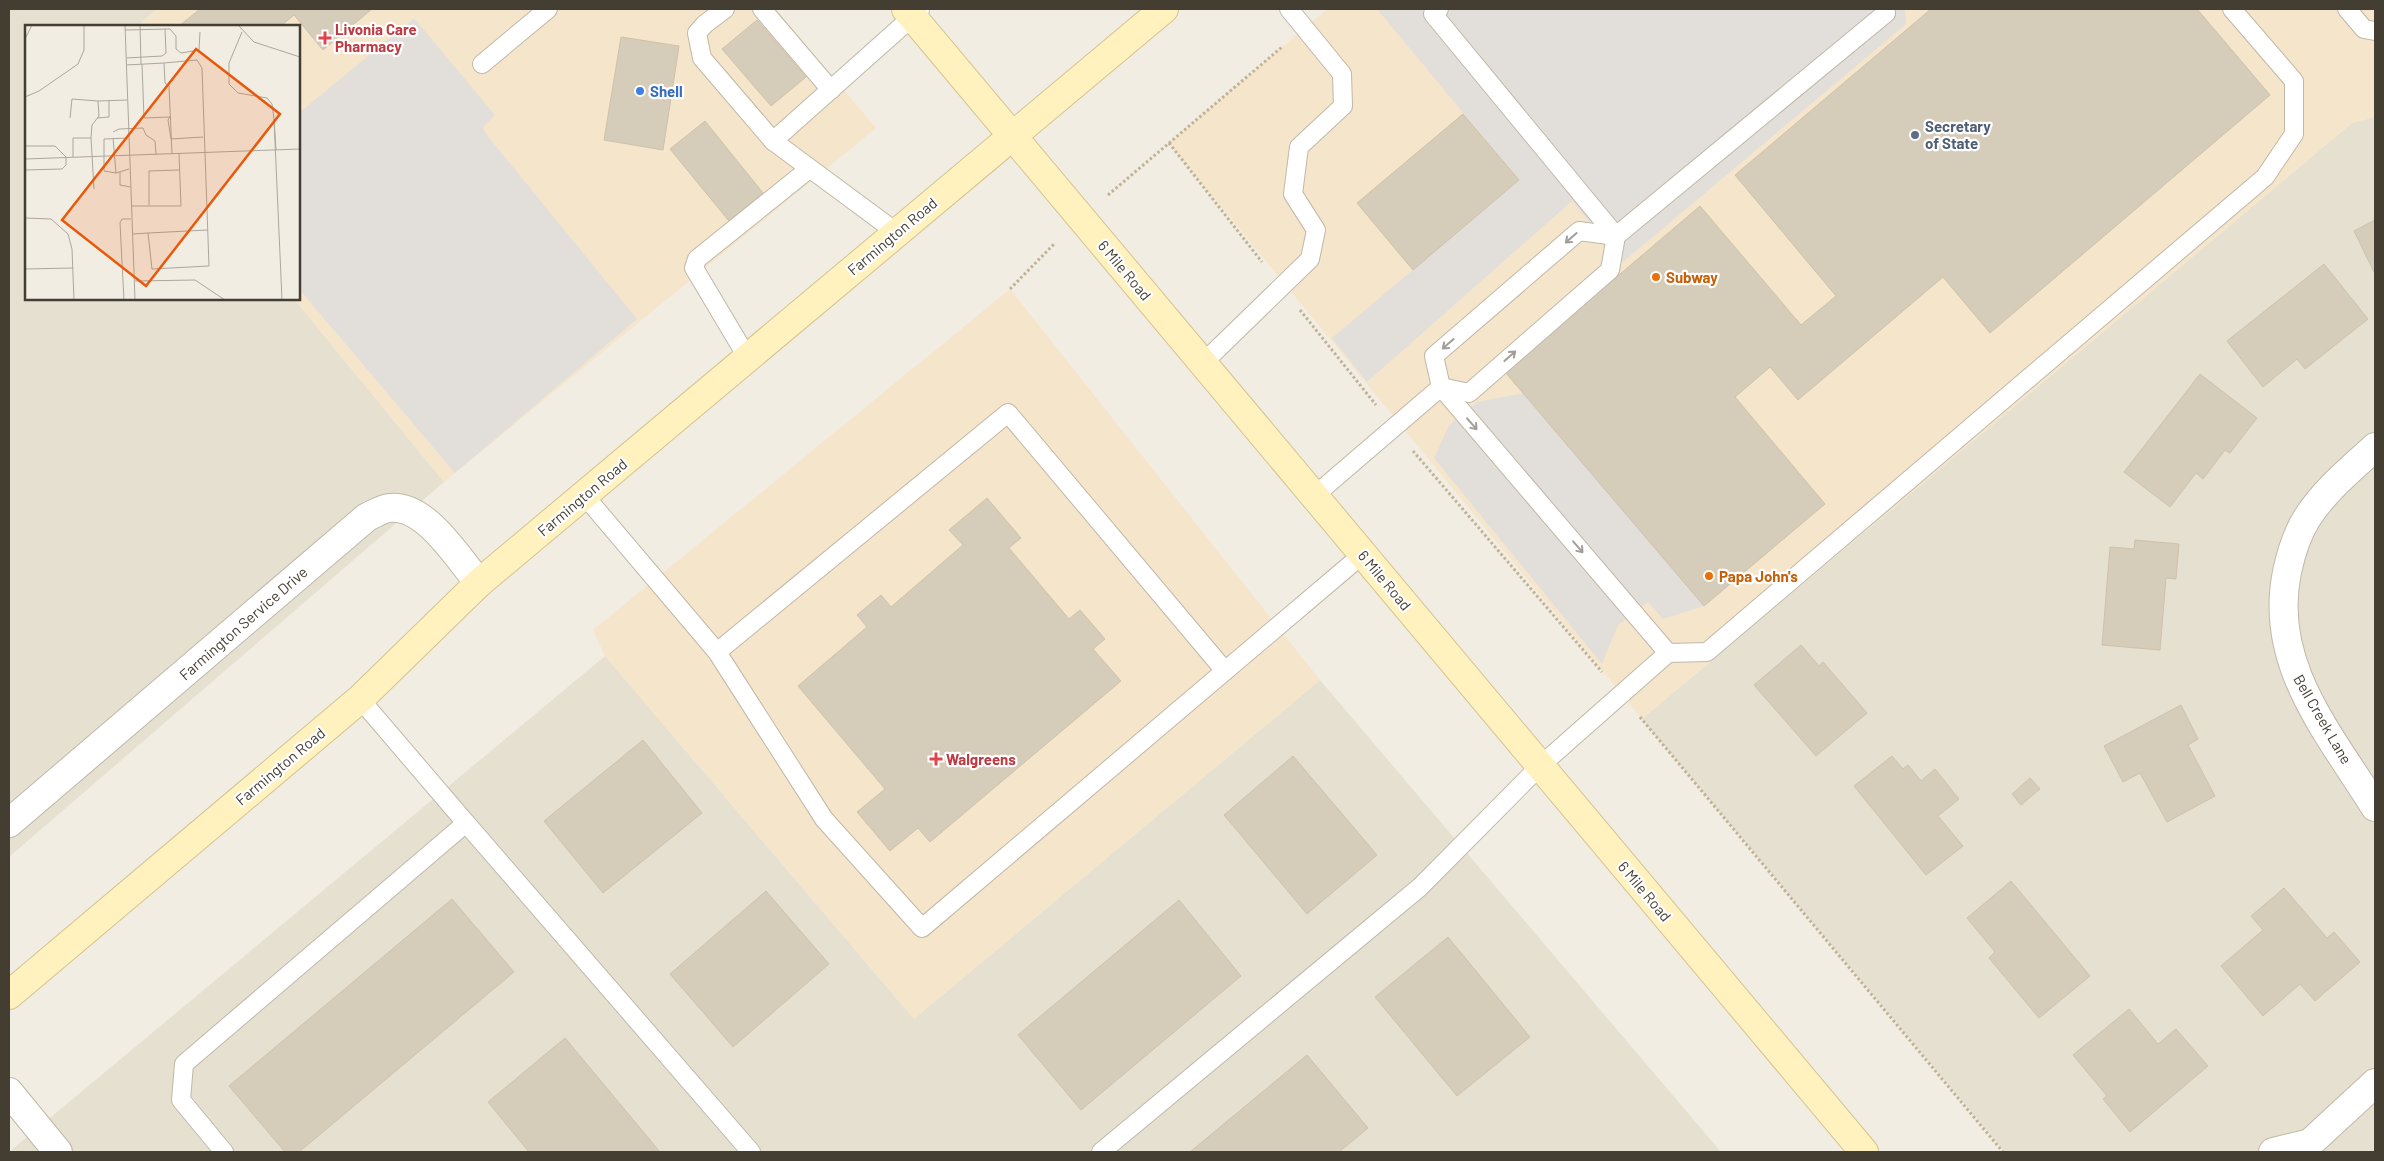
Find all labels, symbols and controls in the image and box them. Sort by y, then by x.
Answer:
place label: Livonia Care Pharmacy [335,20,417,55]
inset map [25,25,300,300]
marker: Livonia Care Pharmacy [319,32,331,44]
place label: Shell [650,82,683,100]
marker: Shell [634,85,646,97]
place label: Secretary of State [1925,117,1991,152]
marker: Secretary of State [1909,129,1921,141]
street label: Farmington Road [844,193,940,279]
one-way arrow [1564,232,1577,244]
street label: 6 Mile Road [1095,236,1155,304]
place label: Subway [1666,268,1718,286]
marker: Subway [1650,271,1662,283]
one-way arrow [1441,339,1454,350]
one-way arrow [1504,351,1517,362]
one-way arrow [1467,417,1478,430]
street label: Farmington Road [534,454,630,540]
one-way arrow [1572,541,1583,554]
street label: 6 Mile Road [1355,546,1415,614]
street label: Farmington Service Drive [175,562,311,684]
place label: Papa John's [1719,567,1798,585]
marker: Papa John's [1703,570,1715,582]
street label: Bell Creek Lane [2290,671,2356,767]
street label: Farmington Road [232,723,328,809]
place label: Walgreens [946,750,1016,768]
marker: Walgreens [930,753,942,765]
street label: 6 Mile Road [1615,857,1675,925]

